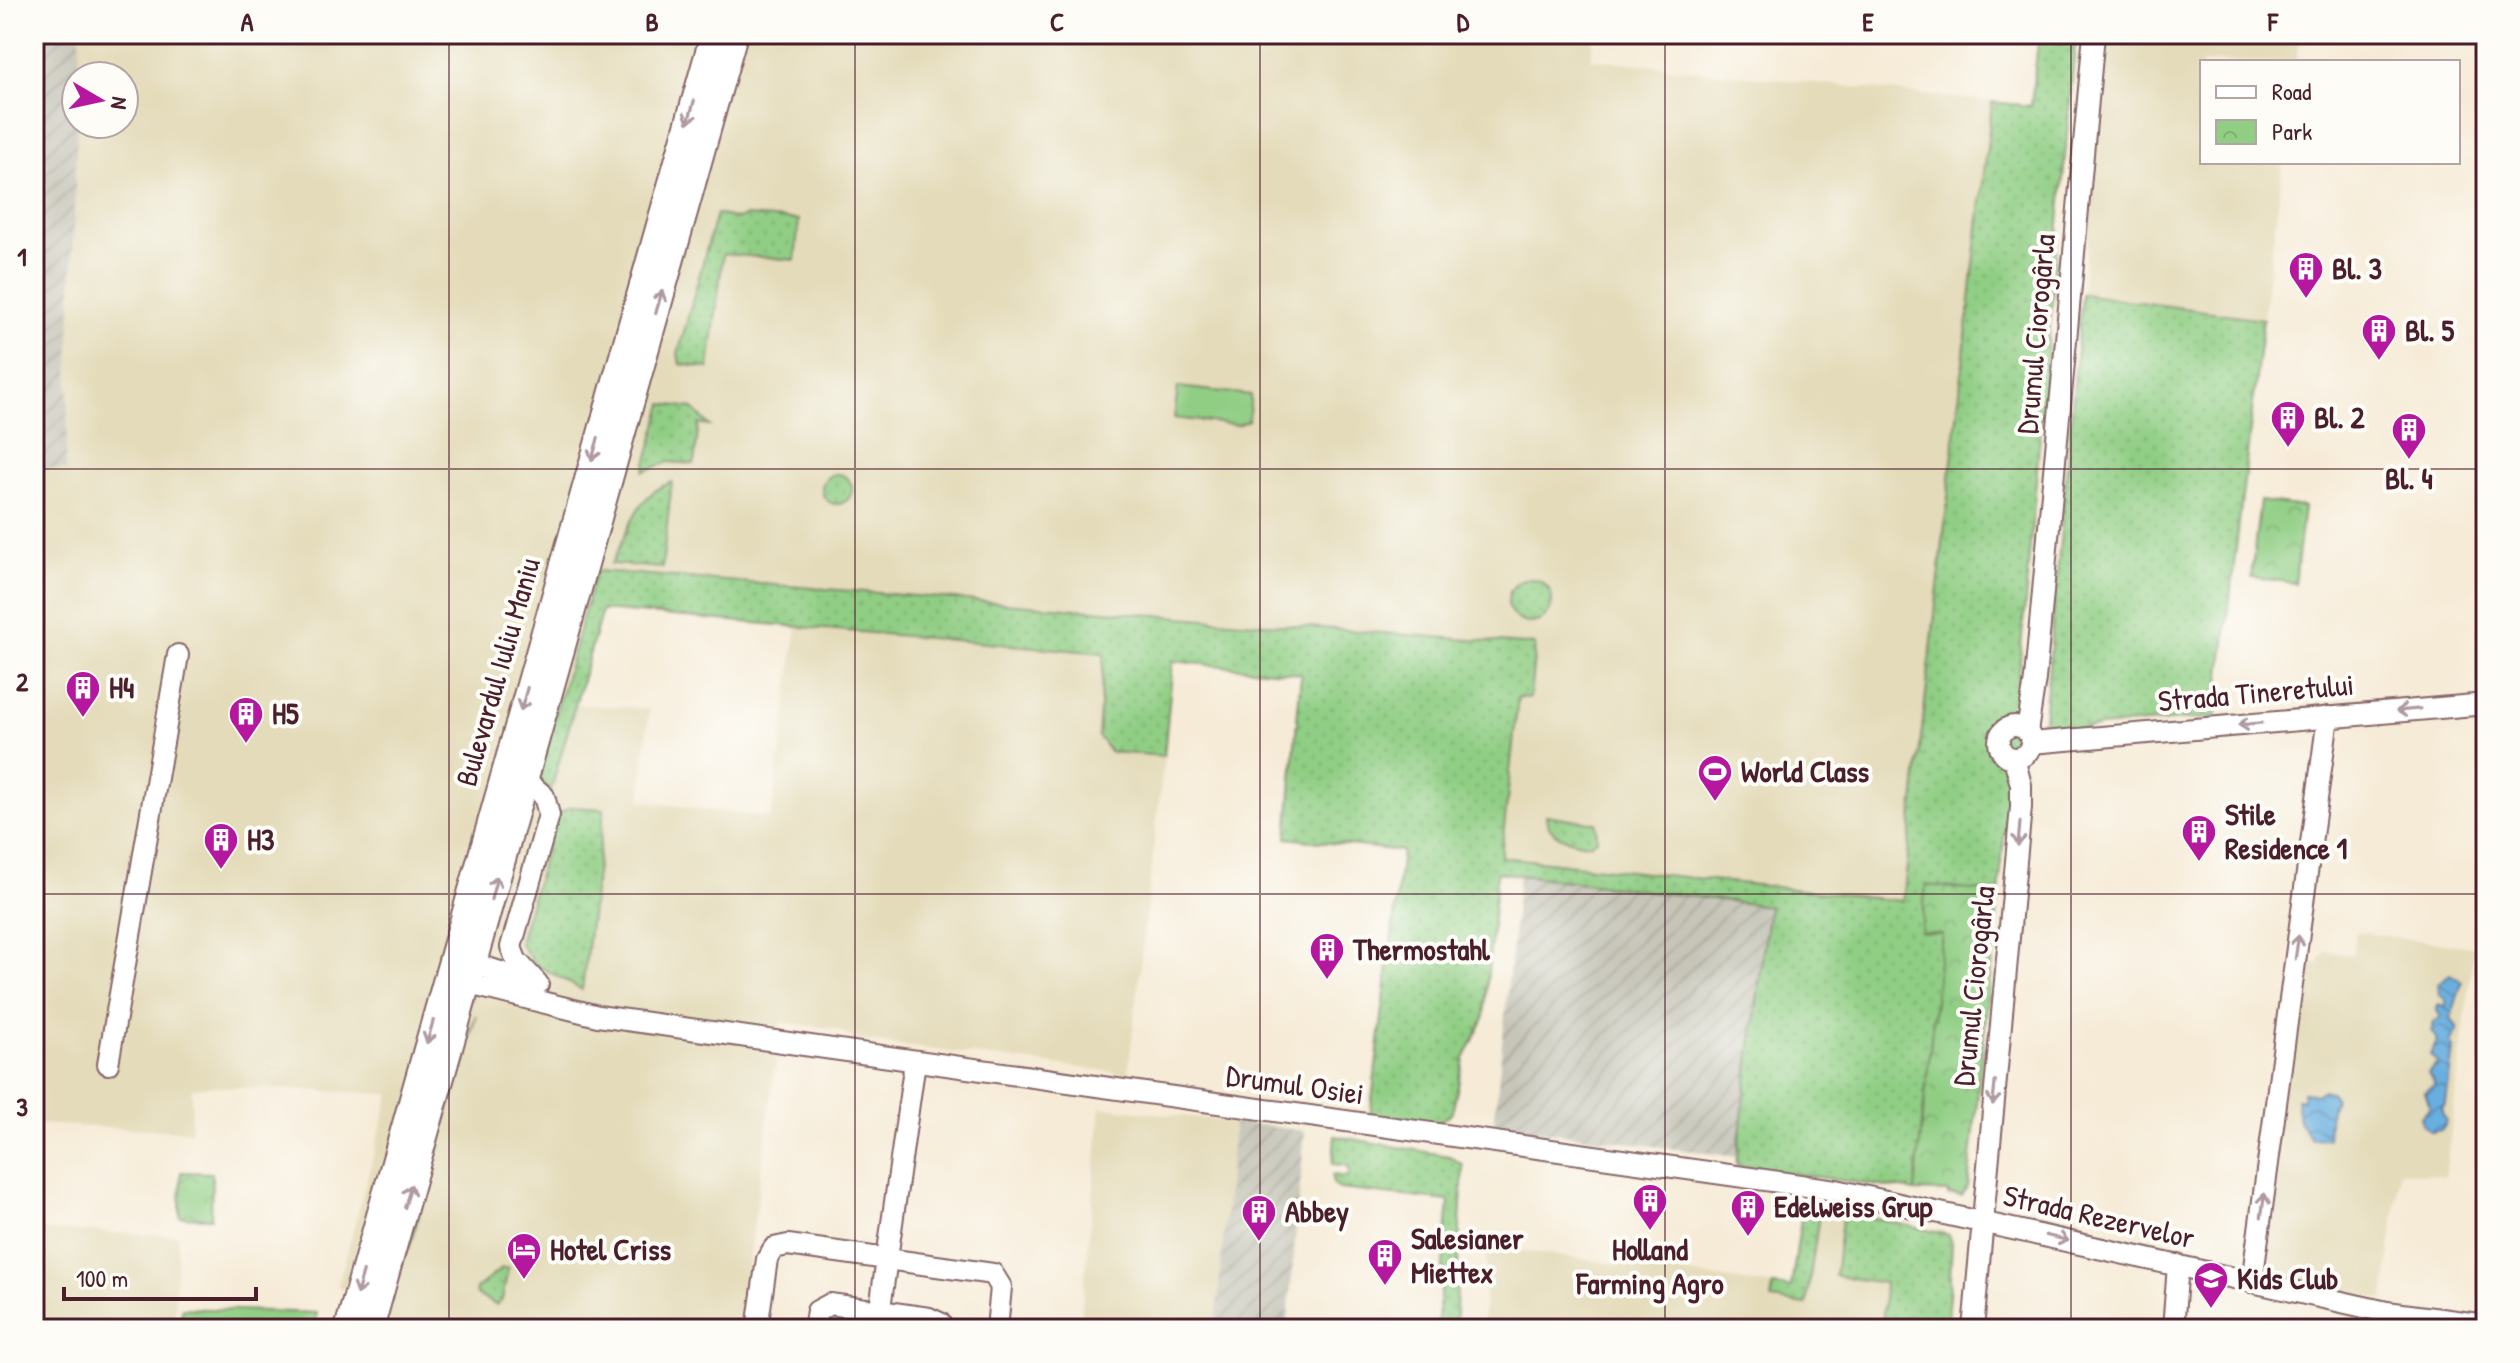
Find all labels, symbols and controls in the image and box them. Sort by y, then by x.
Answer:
text: A [241,4,254,39]
text: B [645,4,659,39]
text: C [1050,4,1064,39]
text: D [1457,4,1470,39]
text: E [1862,4,1874,39]
text: F [2267,4,2279,39]
north arrow [60,60,140,140]
legend [2200,60,2460,164]
text: Road [2272,75,2311,107]
text: N [104,95,135,112]
one-way arrow [682,99,697,125]
text: Park [2272,115,2312,147]
street label: Drumul Ciorogârla [2006,232,2064,435]
text: 1 [17,239,27,274]
place label: Bl. 3 [2332,248,2382,288]
building icon: Bl. 3 [2287,250,2325,300]
one-way arrow [653,290,668,316]
place label: Bl. 5 [2405,310,2455,350]
building icon: Bl. 5 [2360,312,2398,362]
place label: Bl. 2 [2314,397,2366,437]
building icon: Bl. 2 [2269,399,2307,449]
building icon: Bl. 4 [2390,411,2428,461]
one-way arrow [587,435,602,461]
place label: Bl. 4 [2385,458,2433,498]
street label: Bulevardul Iuliu Maniu [445,553,549,790]
text: 2 [16,664,29,699]
street label: Strada Tineretului [2156,664,2356,720]
place label: H4 [109,667,134,707]
building icon: H4 [64,669,102,719]
one-way arrow [516,685,531,711]
place label: H5 [272,693,299,733]
building icon: H5 [227,695,265,745]
one-way arrow [2395,703,2422,718]
one-way arrow [2237,717,2264,732]
place label: World Class [1741,751,1869,791]
sports icon: World Class [1696,753,1734,803]
place label: Stile Residence 1 [2225,794,2348,868]
building icon: Stile Residence 1 [2180,813,2218,863]
place label: H3 [247,819,274,859]
building icon: H3 [202,821,240,871]
one-way arrow [2011,821,2026,847]
one-way arrow [487,876,502,902]
street label: Drumul Ciorogârla [1943,884,2003,1088]
place label: Thermostahl [1352,929,1491,969]
building icon: Thermostahl [1308,931,1346,981]
one-way arrow [2290,935,2305,960]
one-way arrow [422,1019,437,1045]
street label: Drumul Osiei [1224,1055,1367,1113]
one-way arrow [1986,1079,2001,1106]
text: 3 [16,1089,28,1124]
street label: Strada Rezervelor [2000,1175,2199,1258]
building icon: Holland Farming Agro [1631,1182,1669,1232]
one-way arrow [401,1183,416,1209]
place label: Edelweiss Grup [1774,1186,1932,1227]
building icon: Edelweiss Grup [1729,1188,1767,1238]
place label: Abbey [1285,1191,1349,1232]
one-way arrow [2255,1192,2270,1219]
building icon: Abbey [1240,1193,1278,1243]
place label: Salesianer Miettex [1411,1218,1524,1292]
place label: Hotel Criss [550,1229,672,1269]
place label: Holland Farming Agro [1575,1229,1724,1304]
hotel icon: Hotel Criss [505,1231,543,1281]
one-way arrow [2044,1231,2070,1246]
building icon: Salesianer Miettex [1366,1237,1404,1287]
scale bar [64,1251,256,1301]
place label: Kids Club [2237,1258,2338,1298]
school or university icon: Kids Club [2192,1260,2230,1310]
text: 100 m [76,1262,128,1294]
one-way arrow [352,1269,367,1295]

